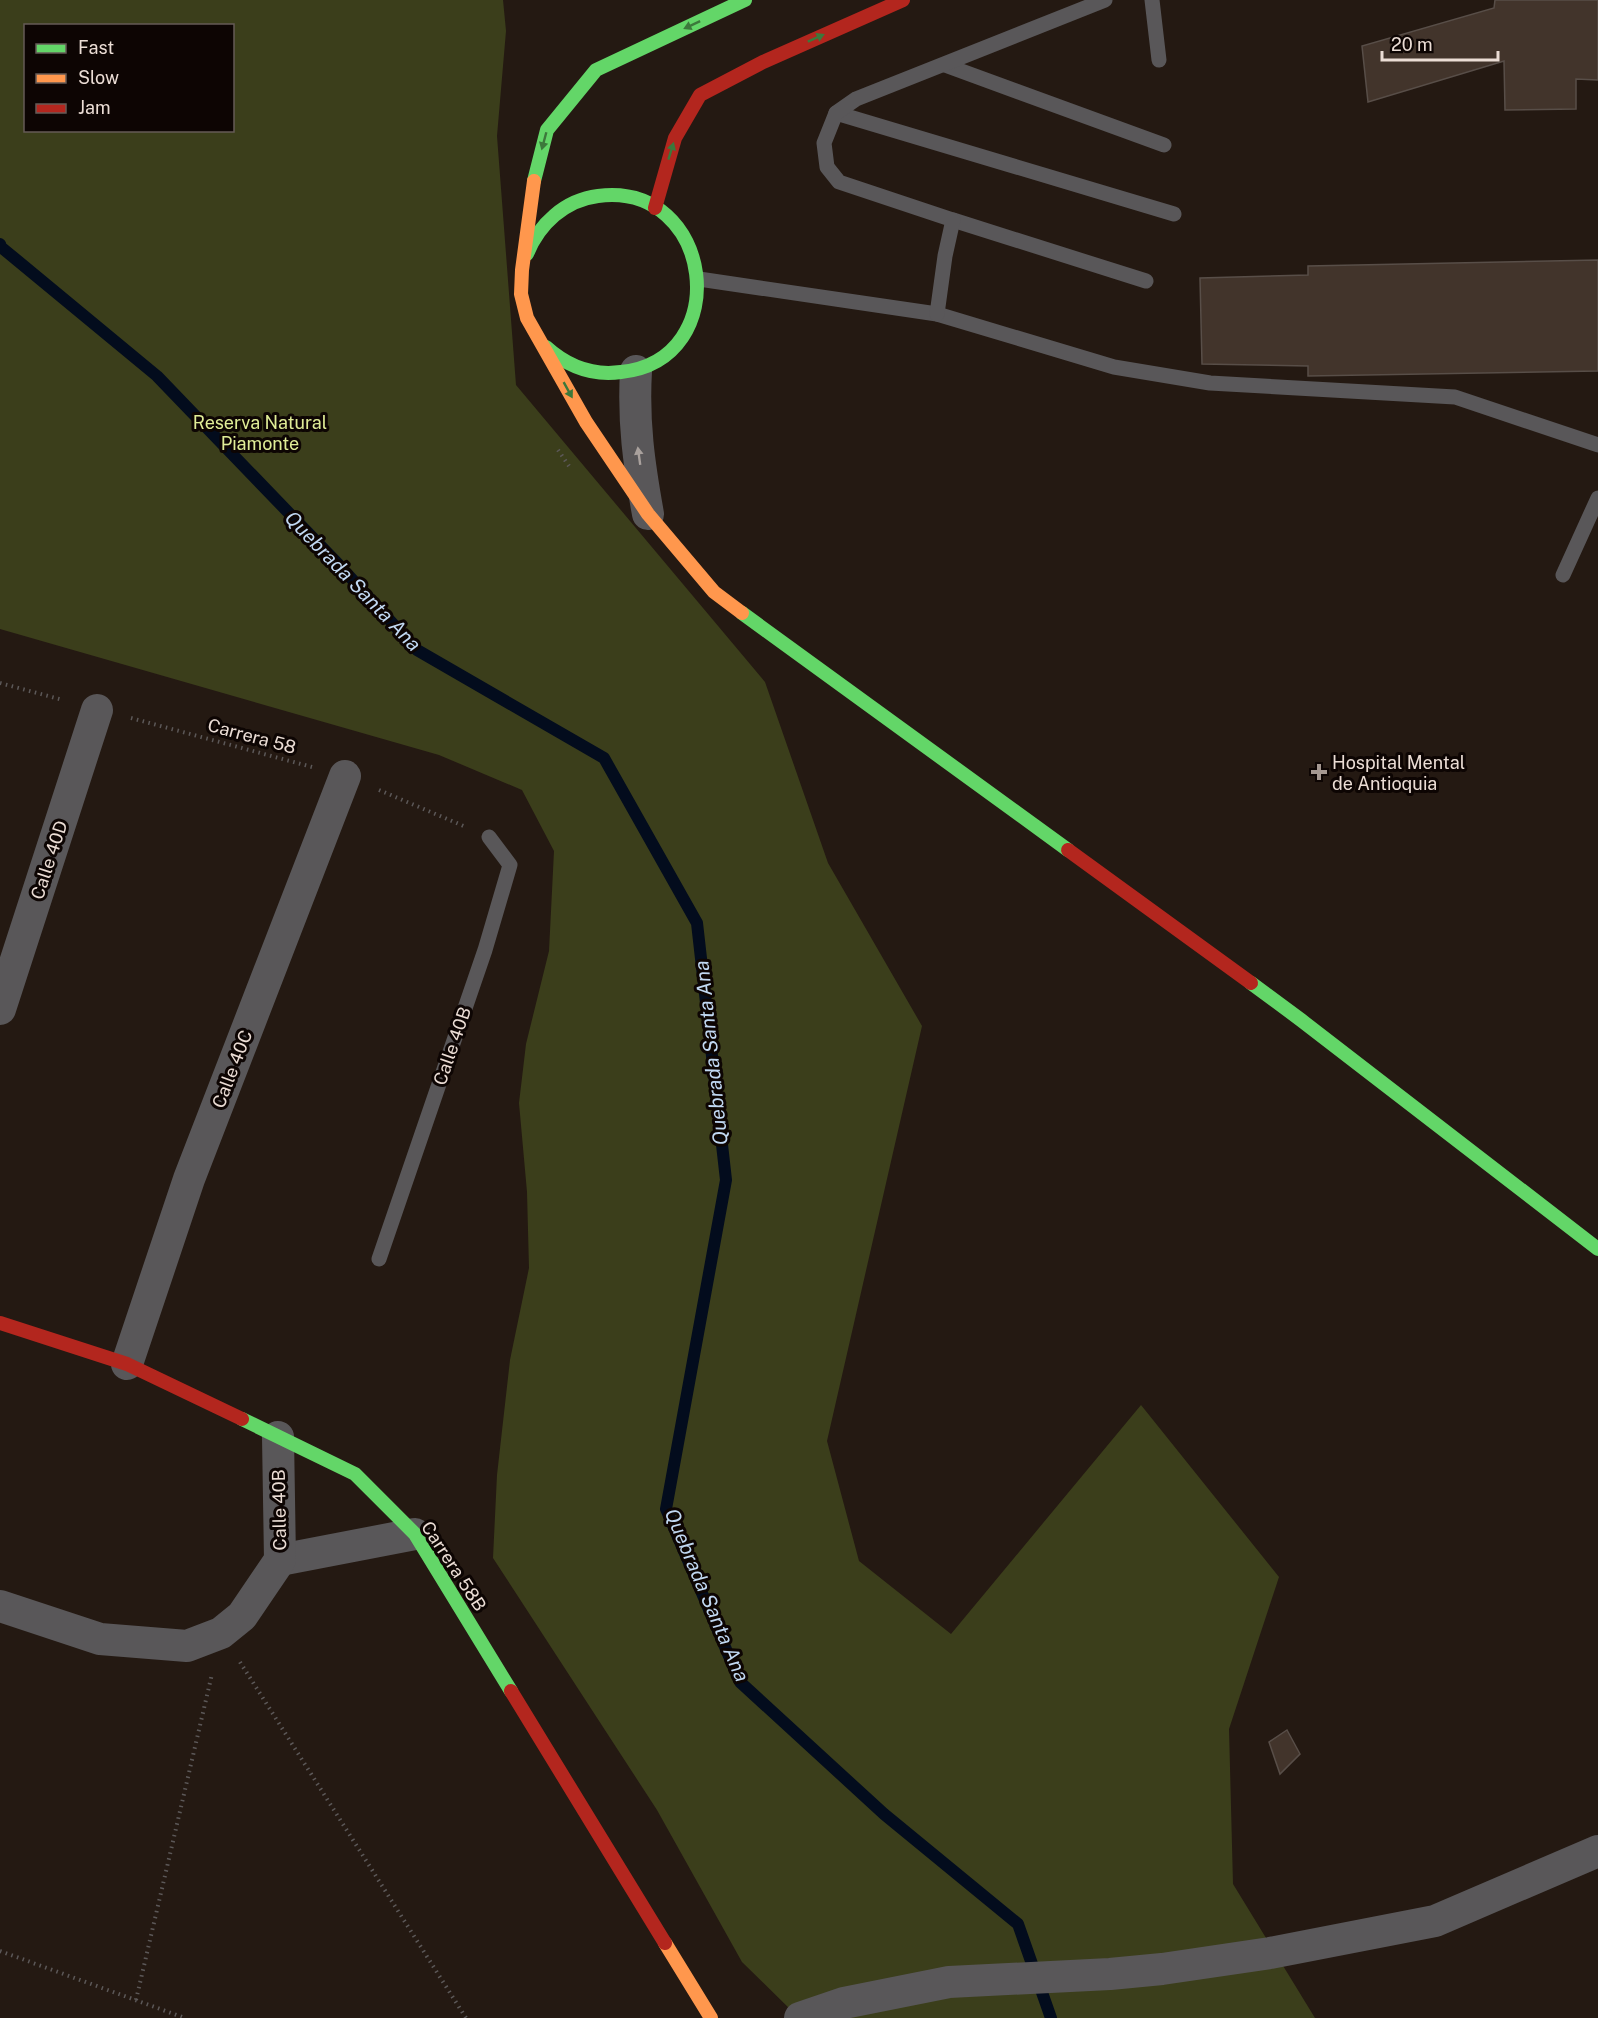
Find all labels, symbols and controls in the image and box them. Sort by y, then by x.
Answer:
one-way arrow [684,20,701,29]
legend [24,24,234,132]
scale bar [1382,24,1498,62]
one-way arrow [808,33,825,42]
text: 20 m [1391,34,1433,55]
text: Fast [78,37,114,58]
text: Slow [78,67,119,88]
text: Jam [78,97,111,118]
one-way arrow [539,132,549,150]
one-way arrow [667,142,676,160]
one-way arrow [563,382,573,399]
park label: Reserva Natural Piamonte [193,412,327,454]
one-way arrow [634,446,643,465]
water label: Quebrada Santa Ana [280,506,426,656]
street label: Carrera 58 [206,714,298,758]
place label: Hospital Mental de Antioquia [1332,752,1465,794]
marker: Hospital Mental de Antioquia [1310,763,1328,781]
street label: Calle 40D [26,818,72,902]
water label: Quebrada Santa Ana [689,959,733,1147]
street label: Calle 40B [429,1004,475,1088]
street label: Calle 40C [208,1027,256,1111]
street label: Calle 40B [268,1469,290,1551]
water label: Quebrada Santa Ana [660,1505,754,1685]
street label: Carrera 58B [417,1517,491,1615]

